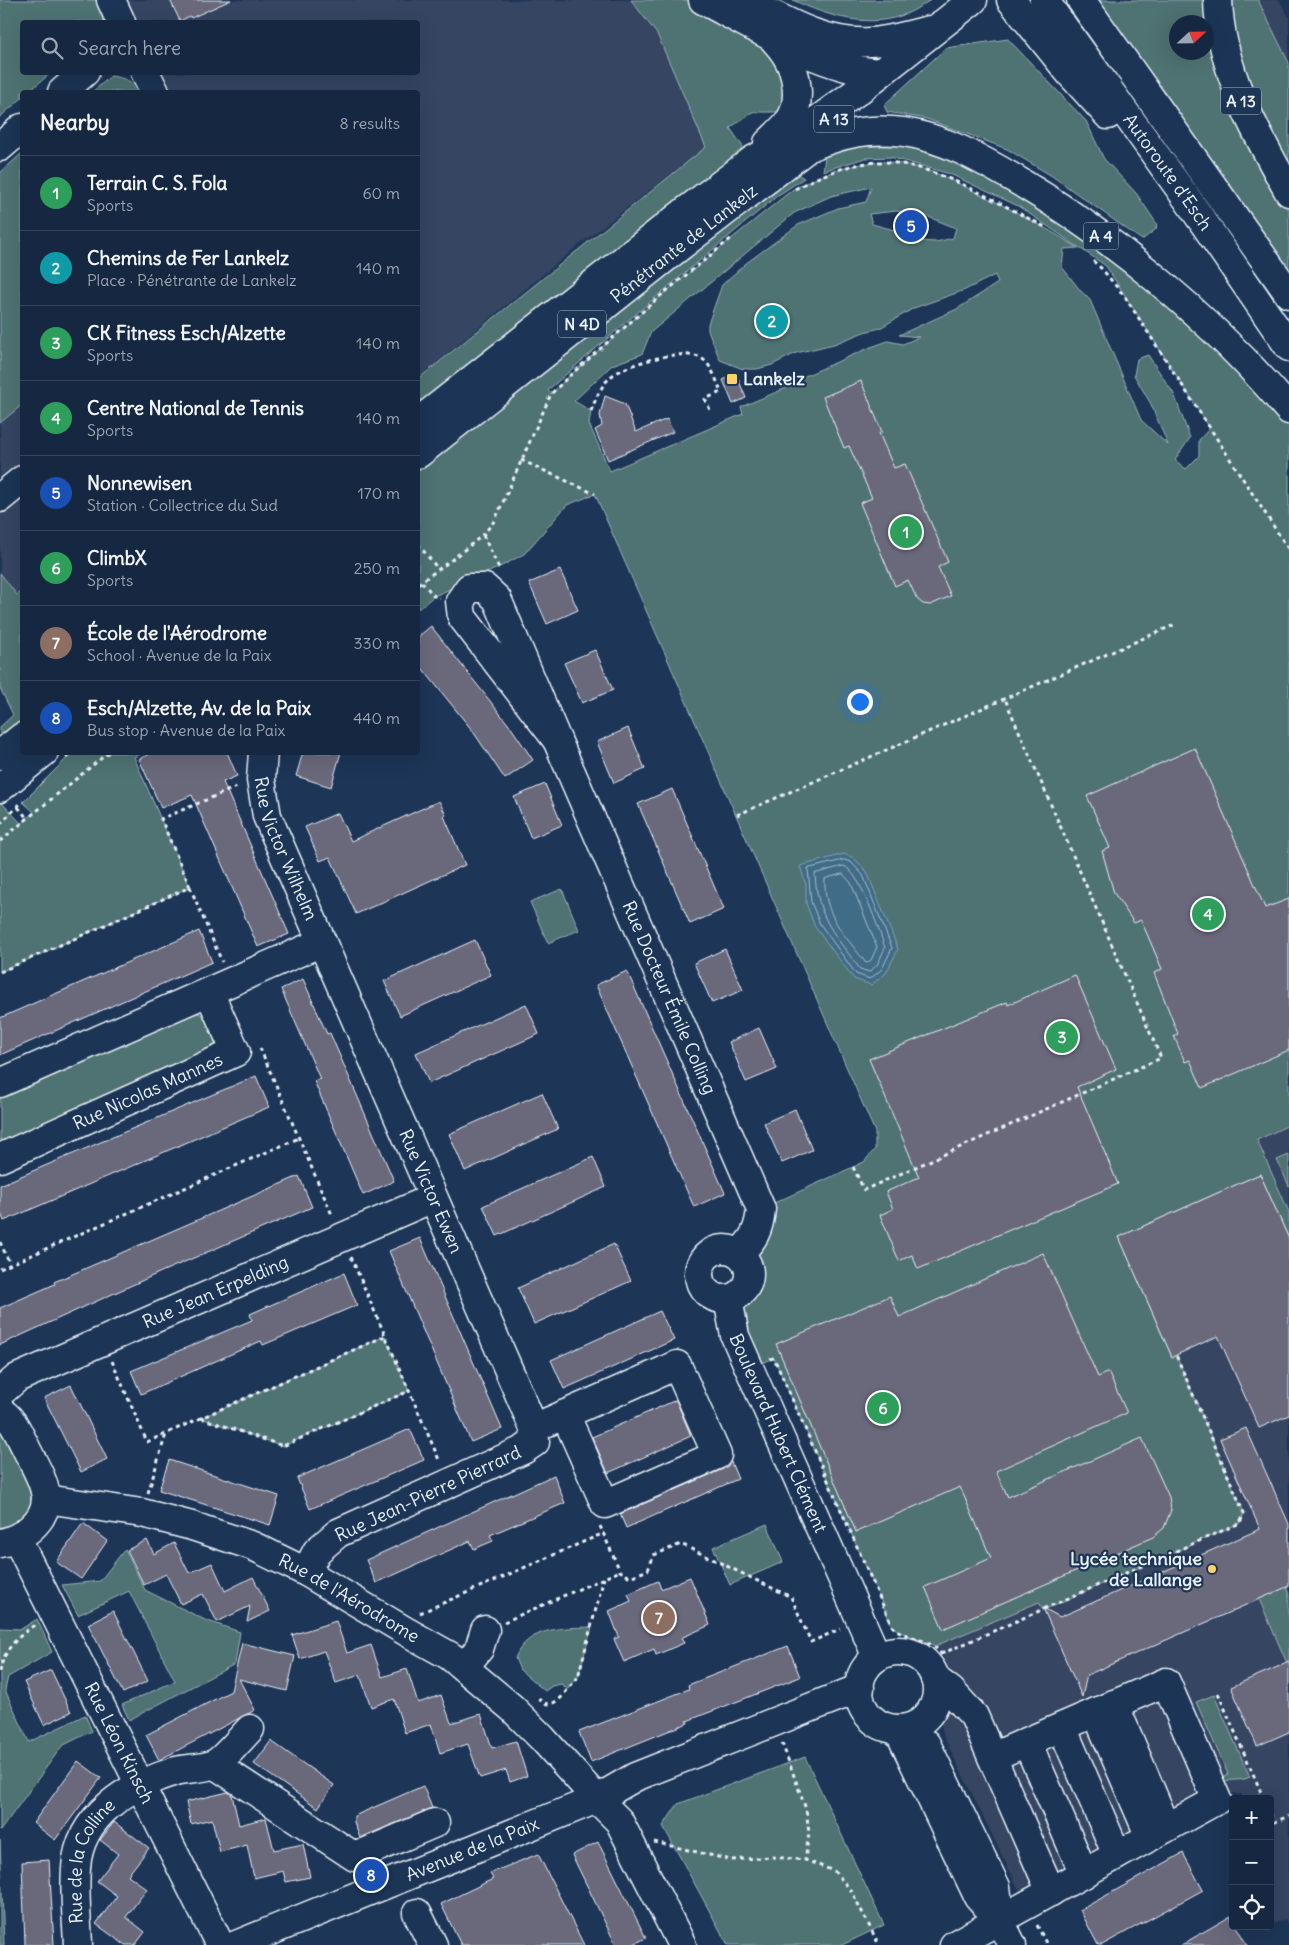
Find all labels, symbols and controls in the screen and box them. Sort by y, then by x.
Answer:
north arrow [1169,15,1214,60]
search box [20,20,420,75]
icon: search [38,34,66,62]
text: Search here [78,36,181,60]
road number: A 13 [1221,88,1261,114]
road number: A 13 [814,106,854,132]
text: Nearby [40,109,110,136]
street label: Autoroute d'Esch [1119,109,1218,235]
text: 8 results [339,113,400,133]
text: Terrain C. S. Fola [87,171,227,195]
street label: Pénétrante de Lankelz [606,179,762,308]
text: 1 [53,183,59,203]
text: 60 m [362,183,400,203]
text: Sports [87,195,133,215]
pin: 5 [895,207,927,245]
road number: A 4 [1084,222,1118,250]
text: Chemins de Fer Lankelz [87,246,289,270]
text: 2 [52,258,60,278]
text: 140 m [356,258,400,278]
text: Place · Pénétrante de Lankelz [87,270,297,290]
pin: 2 [756,302,788,340]
road number: N 4D [558,310,606,338]
text: CK Fitness Esch/Alzette [87,321,286,345]
text: 3 [51,333,61,353]
text: 140 m [356,333,400,353]
text: Sports [87,345,133,365]
place label: Lankelz [743,367,805,390]
marker: Lankelz [725,372,739,386]
text: Centre National de Tennis [87,396,304,420]
text: 4 [51,408,61,428]
text: 140 m [356,408,400,428]
text: Sports [87,420,133,440]
text: Nonnewisen [87,471,192,495]
text: 5 [51,483,61,503]
text: 170 m [357,483,400,503]
text: Station · Collectrice du Sud [87,495,278,515]
pin: 1 [890,513,922,551]
text: ClimbX [87,546,147,570]
text: 6 [51,558,61,578]
text: 250 m [354,558,400,578]
text: Sports [87,570,133,590]
text: École de l'Aérodrome [87,621,267,645]
text: 7 [52,633,60,653]
text: 330 m [353,633,400,653]
text: School · Avenue de la Paix [87,645,272,665]
your location [847,689,873,715]
text: Esch/Alzette, Av. de la Paix [87,696,311,720]
text: 8 [51,708,61,728]
text: 440 m [353,708,400,728]
text: Bus stop · Avenue de la Paix [87,720,285,740]
street label: Rue Victor Wilhelm [250,775,323,924]
pin: 4 [1192,895,1224,933]
street label: Rue Docteur Émile Colling [617,897,722,1098]
pin: 3 [1046,1018,1078,1056]
street label: Rue Nicolas Mannes [69,1048,226,1135]
street label: Rue Victor Ewen [394,1126,468,1257]
street label: Rue Jean Erpelding [139,1250,292,1333]
street label: Boulevard Hubert Clément [724,1330,833,1536]
pin: 6 [867,1389,899,1427]
street label: Rue Jean-Pierre Pierrard [331,1440,525,1547]
place label: Lycée technique de Lallange [1070,1547,1202,1591]
street label: Rue de l'Aérodrome [275,1548,423,1648]
marker: Lycée technique de Lallange [1206,1563,1218,1575]
pin: 7 [643,1599,675,1637]
street label: Rue Léon Kinsch [79,1678,159,1807]
street label: Rue de la Colline [63,1793,120,1924]
map controls [1229,1795,1274,1930]
button: + [1229,1795,1274,1840]
street label: Avenue de la Paix [402,1812,542,1886]
button: − [1229,1840,1274,1885]
pin: 8 [355,1856,387,1894]
button: locate [1229,1885,1274,1930]

